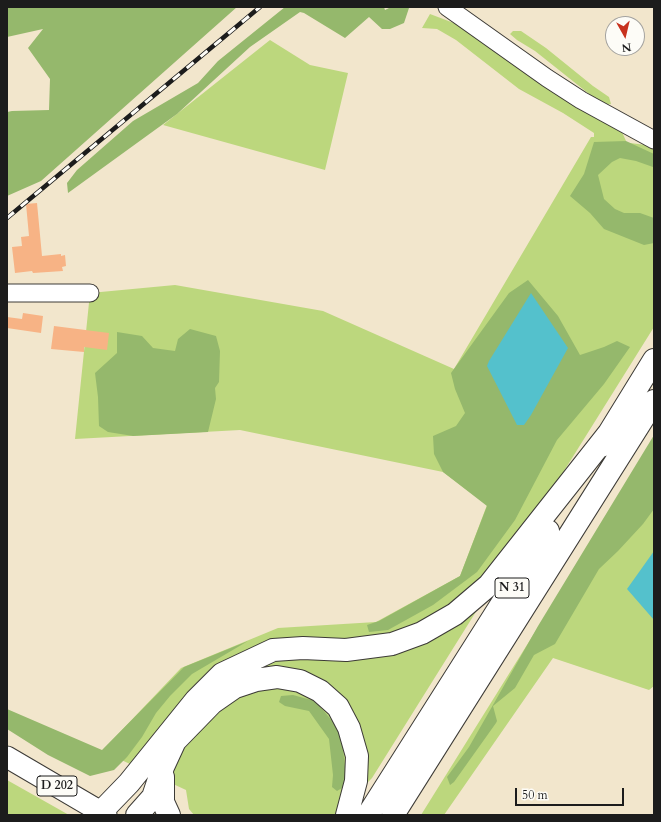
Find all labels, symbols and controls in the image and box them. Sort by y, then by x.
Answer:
north arrow [605,16,645,56]
text: N [621,39,632,55]
road number: N 31 [495,578,529,598]
road number: D 202 [37,776,77,796]
scale bar [517,780,626,806]
text: 50 m [522,787,548,803]

